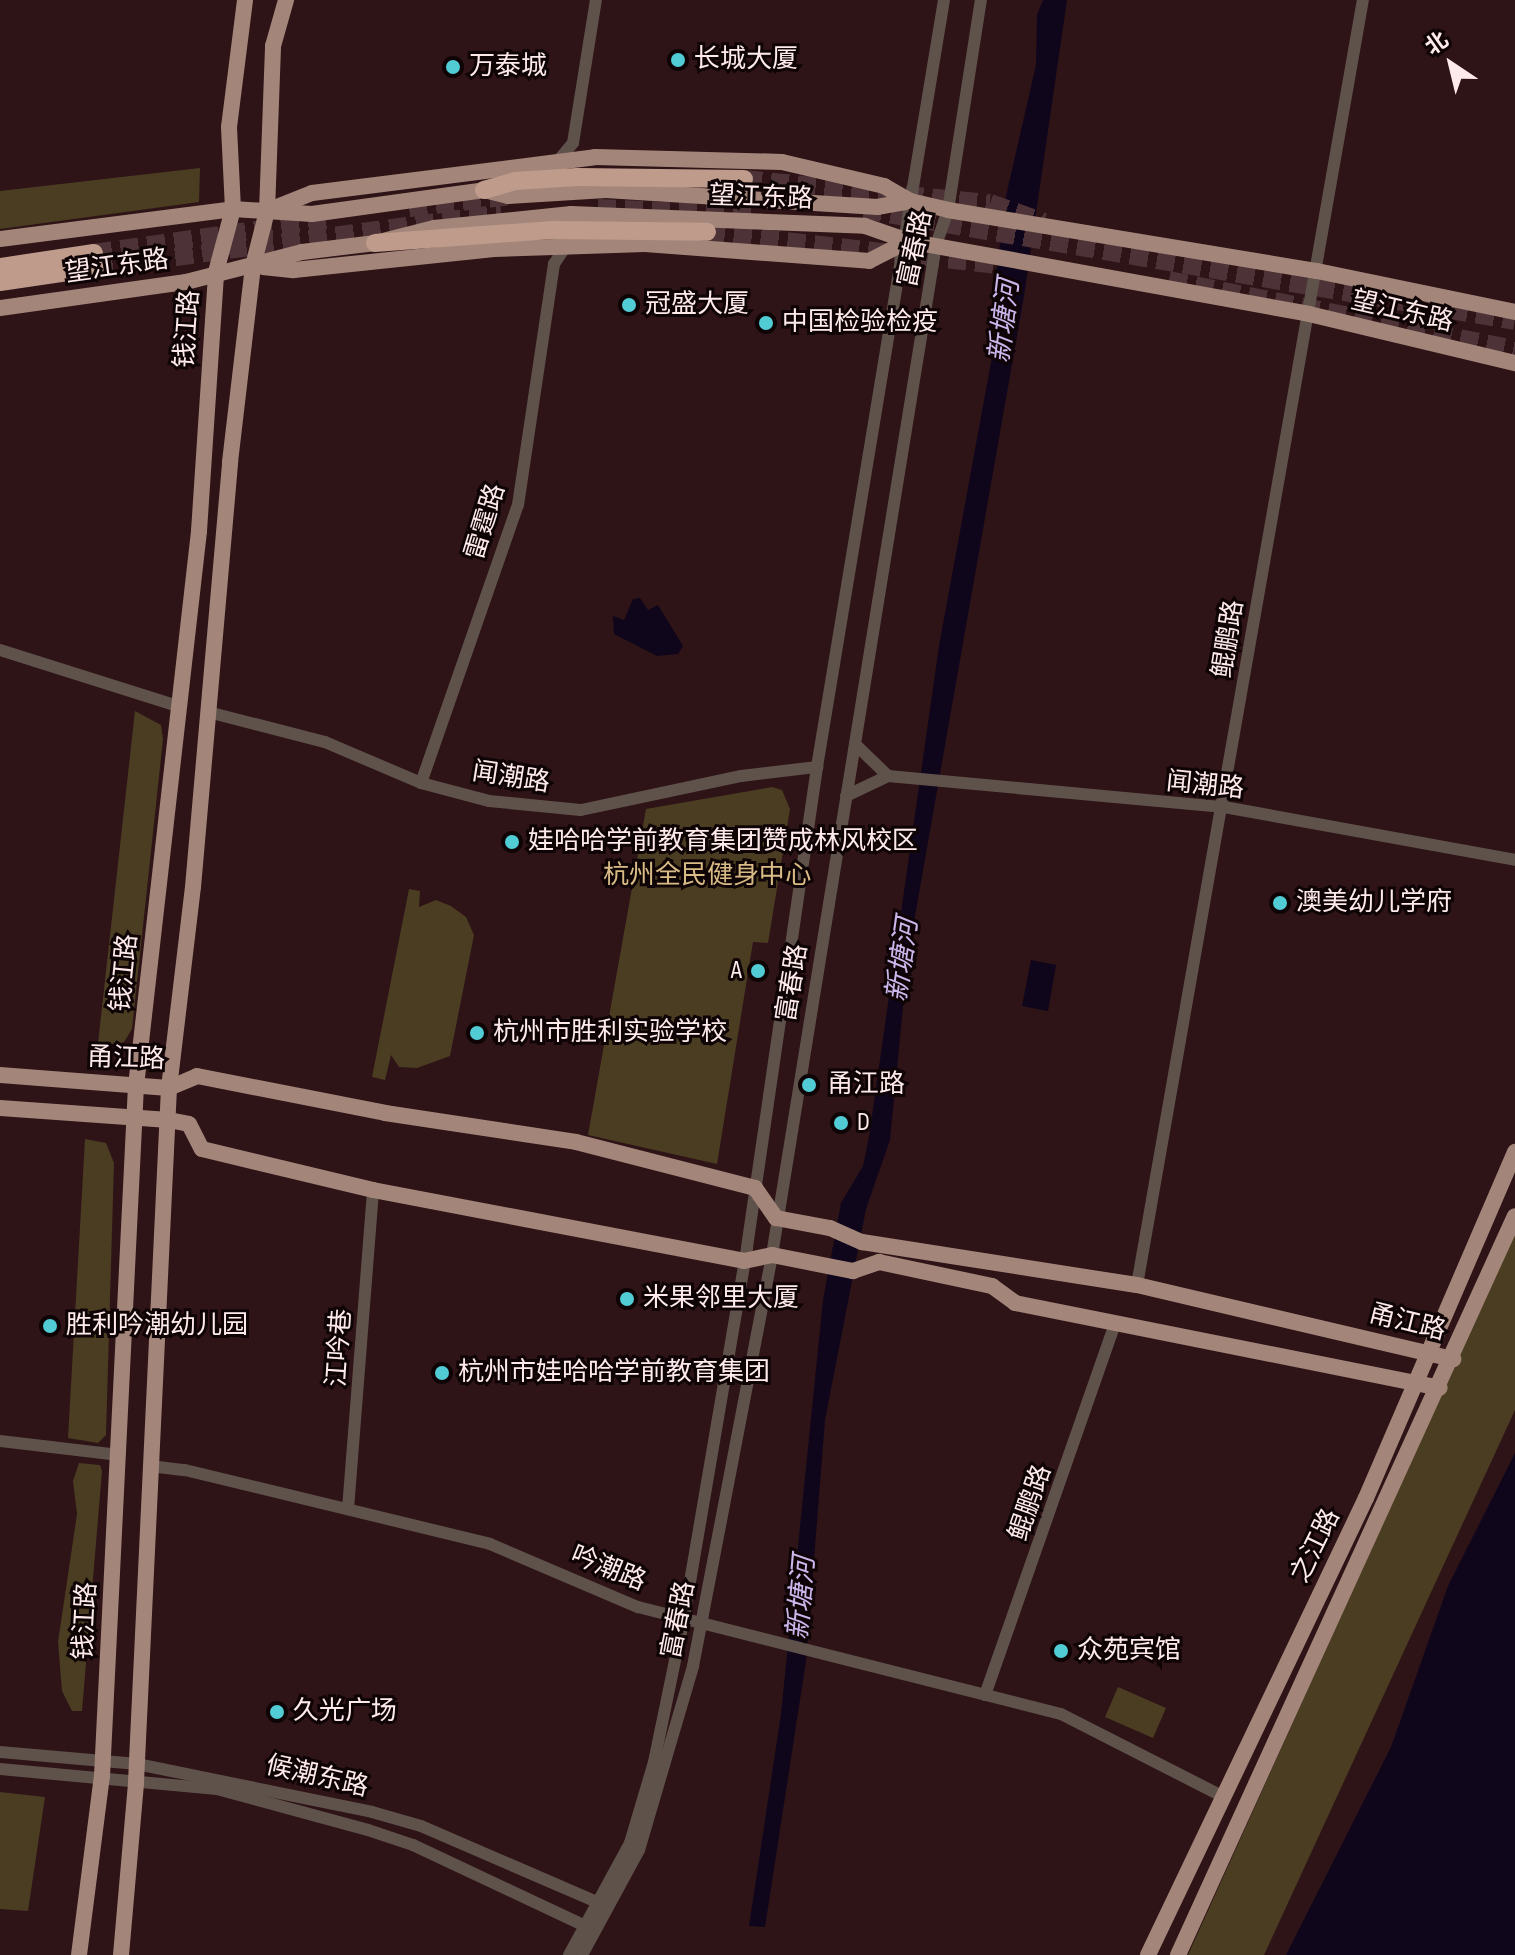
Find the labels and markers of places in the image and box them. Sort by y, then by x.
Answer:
place label: 长城大厦 [694,44,798,76]
place label: 万泰城 [469,51,547,83]
marker: 长城大厦 [669,51,687,69]
marker: 万泰城 [444,58,462,76]
place label: 冠盛大厦 [645,289,749,321]
marker: 冠盛大厦 [620,296,638,314]
place label: 中国检验检疫 [782,307,938,339]
marker: 中国检验检疫 [757,314,775,332]
place label: 娃哈哈学前教育集团赞成林风校区 [528,826,918,858]
marker: 娃哈哈学前教育集团赞成林风校区 [503,833,521,851]
place label: 澳美幼儿学府 [1296,887,1452,919]
marker: 澳美幼儿学府 [1271,894,1289,912]
place label: A [731,955,742,987]
marker: A [749,962,767,980]
place label: 杭州市胜利实验学校 [493,1017,727,1049]
marker: 杭州市胜利实验学校 [468,1024,486,1042]
place label: 甬江路 [827,1069,905,1101]
marker: 甬江路 [798,1074,820,1096]
place label: D [857,1107,870,1139]
marker: D [832,1114,850,1132]
place label: 米果邻里大厦 [643,1283,799,1315]
marker: 米果邻里大厦 [618,1290,636,1308]
place label: 胜利吟潮幼儿园 [66,1310,248,1342]
marker: 胜利吟潮幼儿园 [41,1317,59,1335]
place label: 杭州市娃哈哈学前教育集团 [458,1357,770,1389]
marker: 杭州市娃哈哈学前教育集团 [433,1364,451,1382]
place label: 众苑宾馆 [1077,1635,1181,1667]
marker: 众苑宾馆 [1052,1642,1070,1660]
place label: 久光广场 [293,1696,397,1728]
marker: 久光广场 [268,1703,286,1721]

